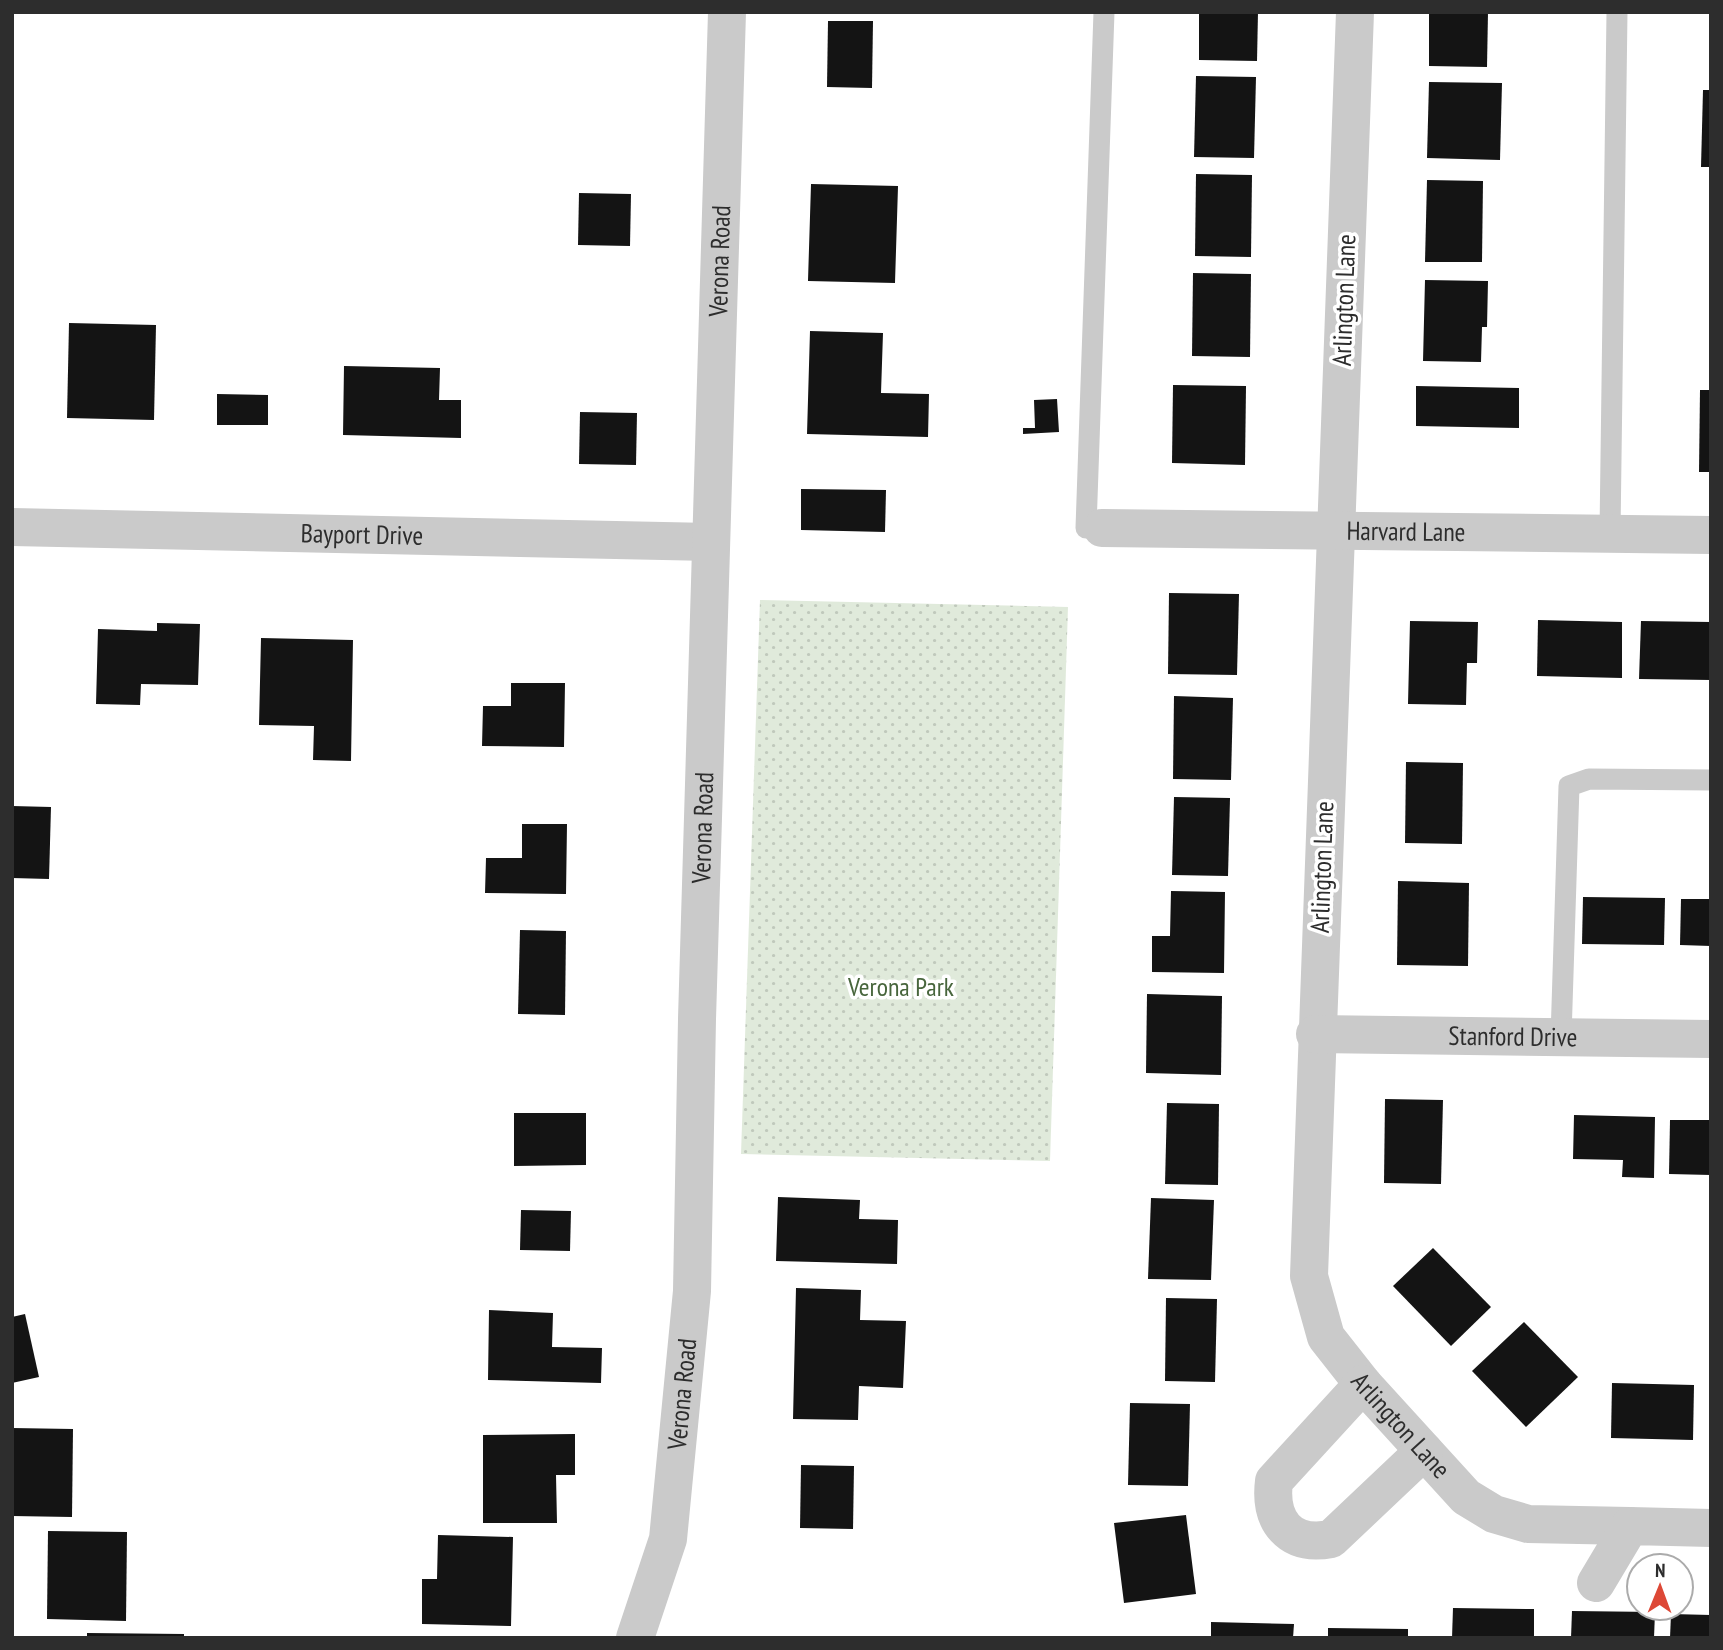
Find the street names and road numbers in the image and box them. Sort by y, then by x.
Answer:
street label: Verona Road [701,205,737,318]
street label: Arlington Lane [1325,234,1362,366]
street label: Harvard Lane [1346,514,1466,548]
street label: Bayport Drive [300,516,424,552]
street label: Verona Road [684,771,720,885]
street label: Arlington Lane [1303,801,1340,933]
street label: Stanford Drive [1448,1019,1578,1053]
street label: Verona Road [660,1337,703,1452]
street label: Arlington Lane [1344,1366,1458,1485]

